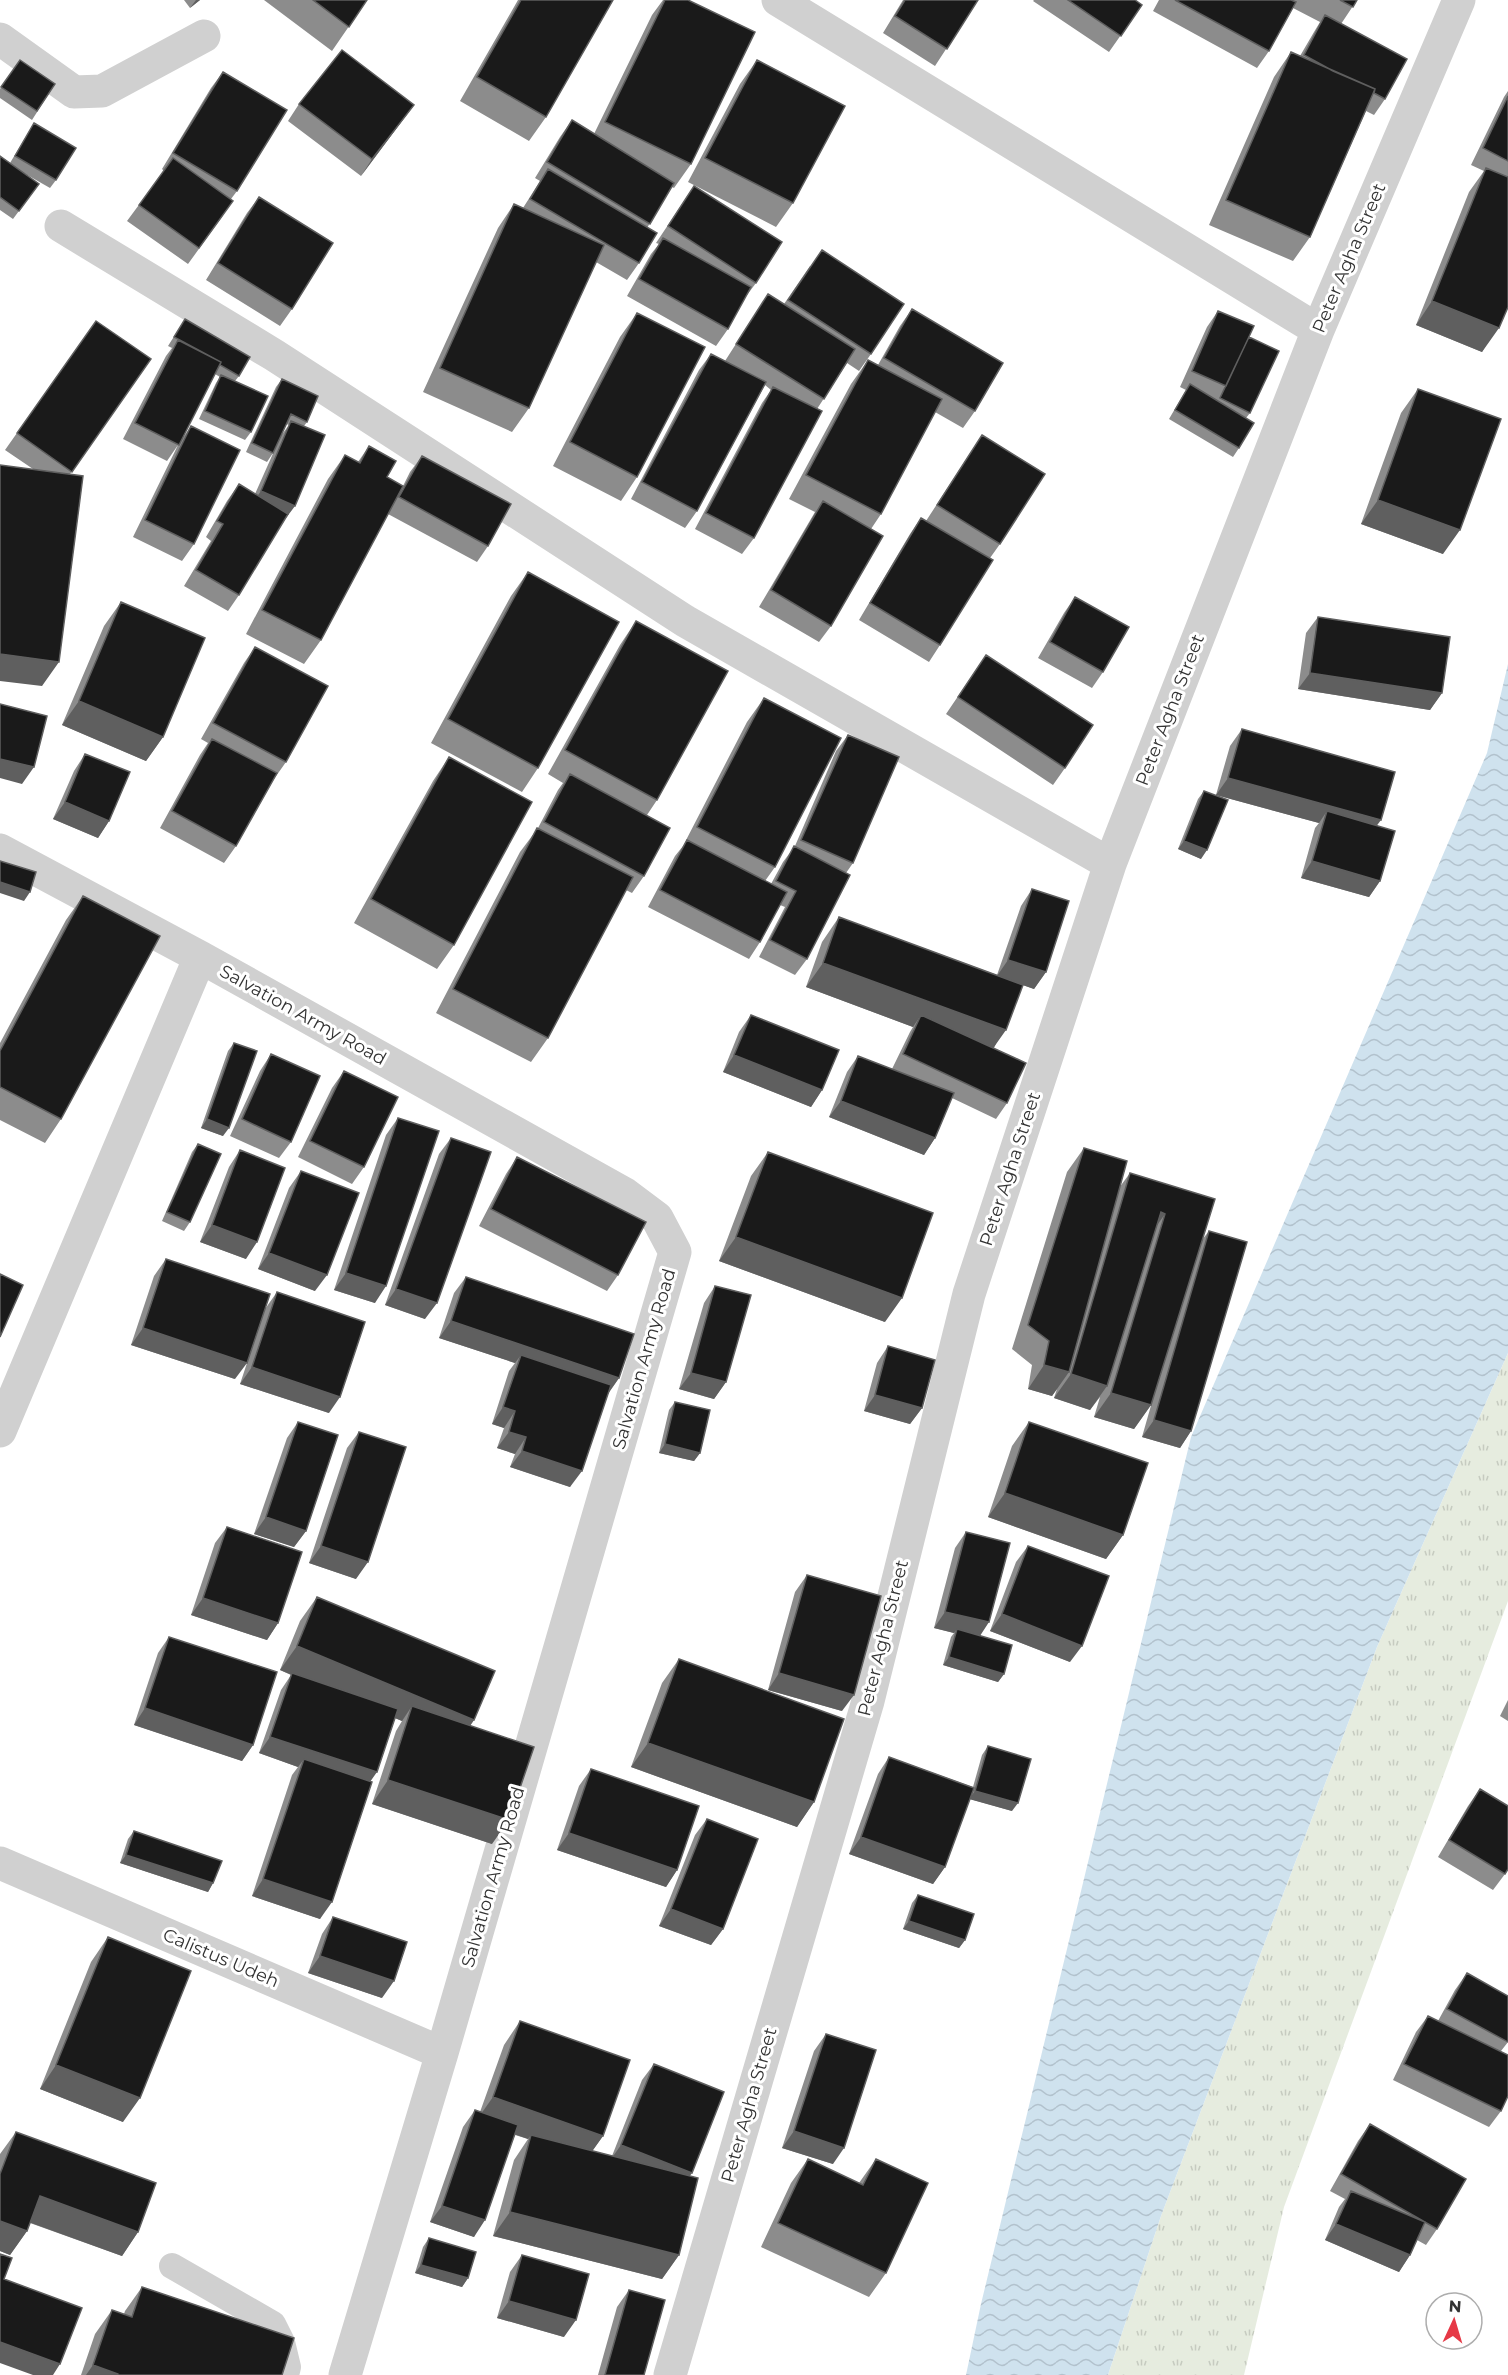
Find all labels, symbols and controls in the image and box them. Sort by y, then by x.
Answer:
street label: Peter Agha Street [1308,180,1390,336]
street label: Peter Agha Street [1131,631,1209,789]
street label: Salvation Army Road [216,960,390,1070]
street label: Peter Agha Street [975,1089,1045,1249]
street label: Salvation Army Road [608,1266,680,1452]
street label: Peter Agha Street [853,1558,913,1718]
street label: Salvation Army Road [457,1784,529,1970]
street label: Calistus Udeh [160,1924,282,1992]
street label: Peter Agha Street [716,2025,782,2185]
north arrow [1424,2291,1484,2351]
text: N [1448,2297,1462,2316]

